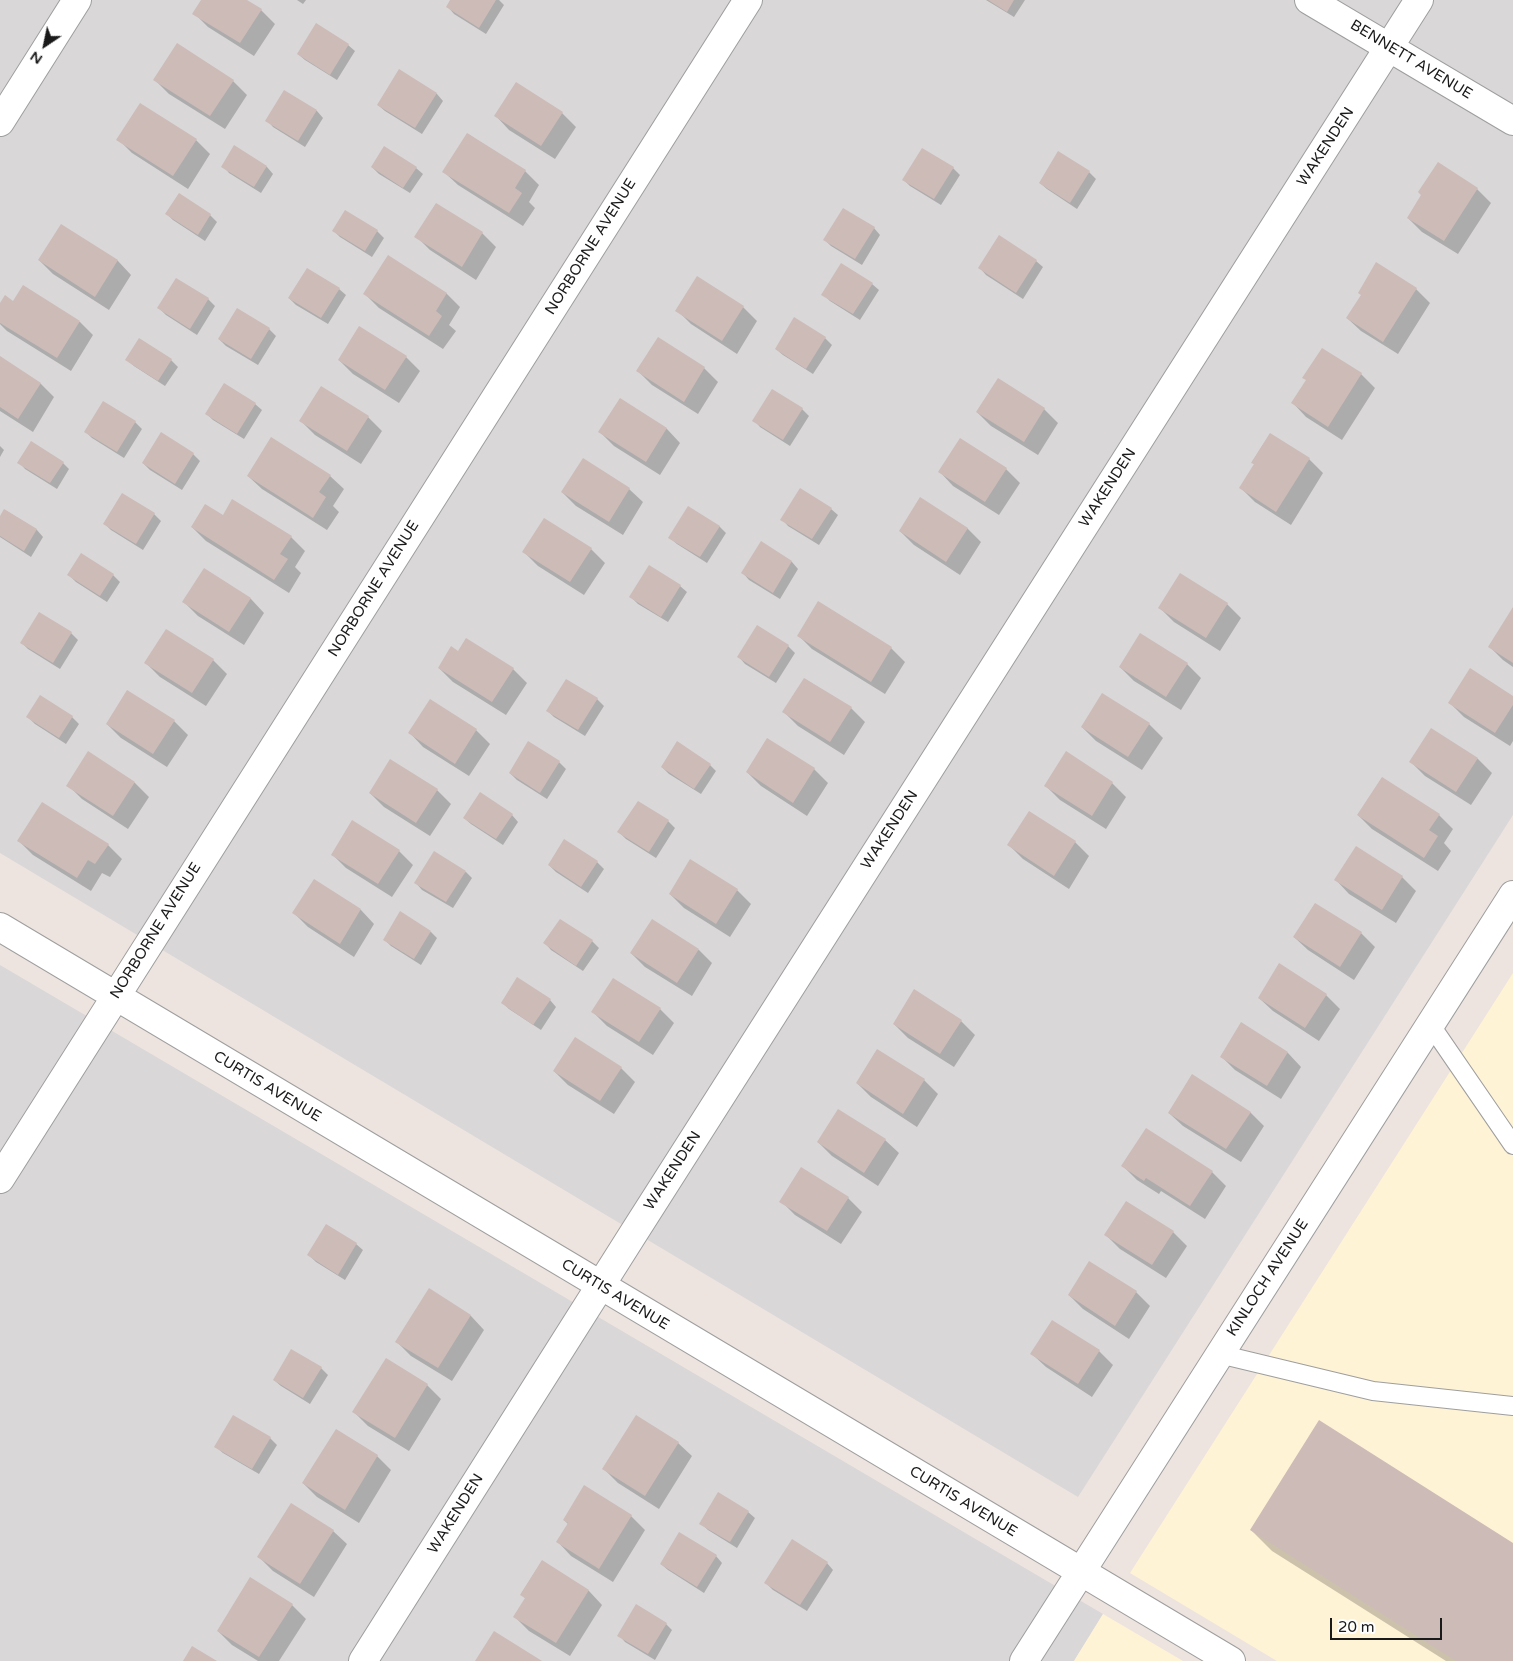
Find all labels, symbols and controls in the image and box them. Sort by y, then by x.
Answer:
street label: BENNETT AVENUE [1347,16,1475,104]
north arrow [20,20,70,70]
text: N [27,48,46,68]
street label: WAKENDEN [1294,104,1358,190]
street label: NORBORNE AVENUE [542,176,640,318]
street label: WAKENDEN [1076,445,1140,531]
street label: NORBORNE AVENUE [325,518,423,660]
street label: WAKENDEN [858,787,922,873]
street label: NORBORNE AVENUE [107,860,205,1002]
street label: CURTIS AVENUE [210,1048,324,1126]
street label: WAKENDEN [641,1128,705,1214]
street label: KINLOCH AVENUE [1223,1216,1313,1340]
street label: CURTIS AVENUE [558,1256,672,1334]
street label: CURTIS AVENUE [906,1463,1020,1541]
street label: WAKENDEN [424,1471,488,1557]
scale bar [1333,1608,1446,1640]
text: 20 m [1338,1618,1375,1636]

